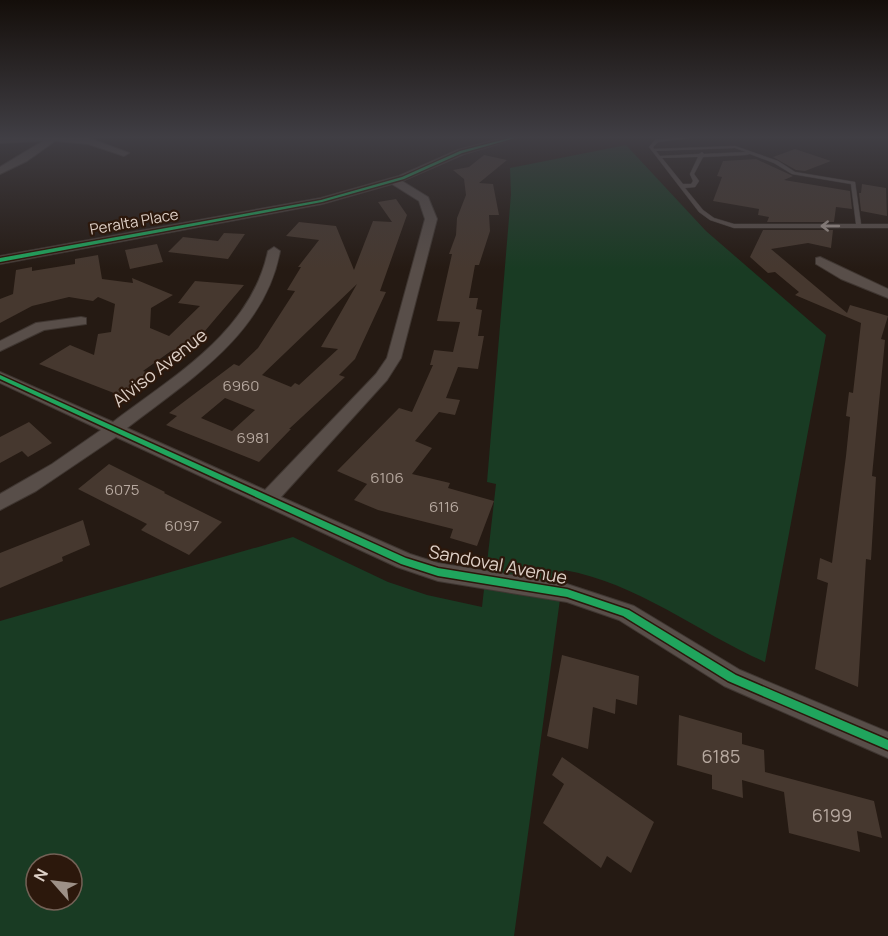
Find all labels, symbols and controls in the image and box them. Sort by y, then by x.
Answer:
street label: Peralta Place [88,203,180,240]
one-way arrow [820,221,840,232]
street label: Alviso Avenue [107,323,212,412]
house number: 6960 [223,375,259,396]
house number: 6981 [236,427,270,448]
house number: 6106 [370,467,404,488]
house number: 6075 [105,479,139,500]
house number: 6116 [429,496,459,517]
house number: 6097 [164,515,200,536]
street label: Sandoval Avenue [427,539,570,589]
house number: 6185 [702,744,740,768]
house number: 6199 [812,803,852,827]
north arrow [24,852,84,912]
text: N [28,865,53,885]

